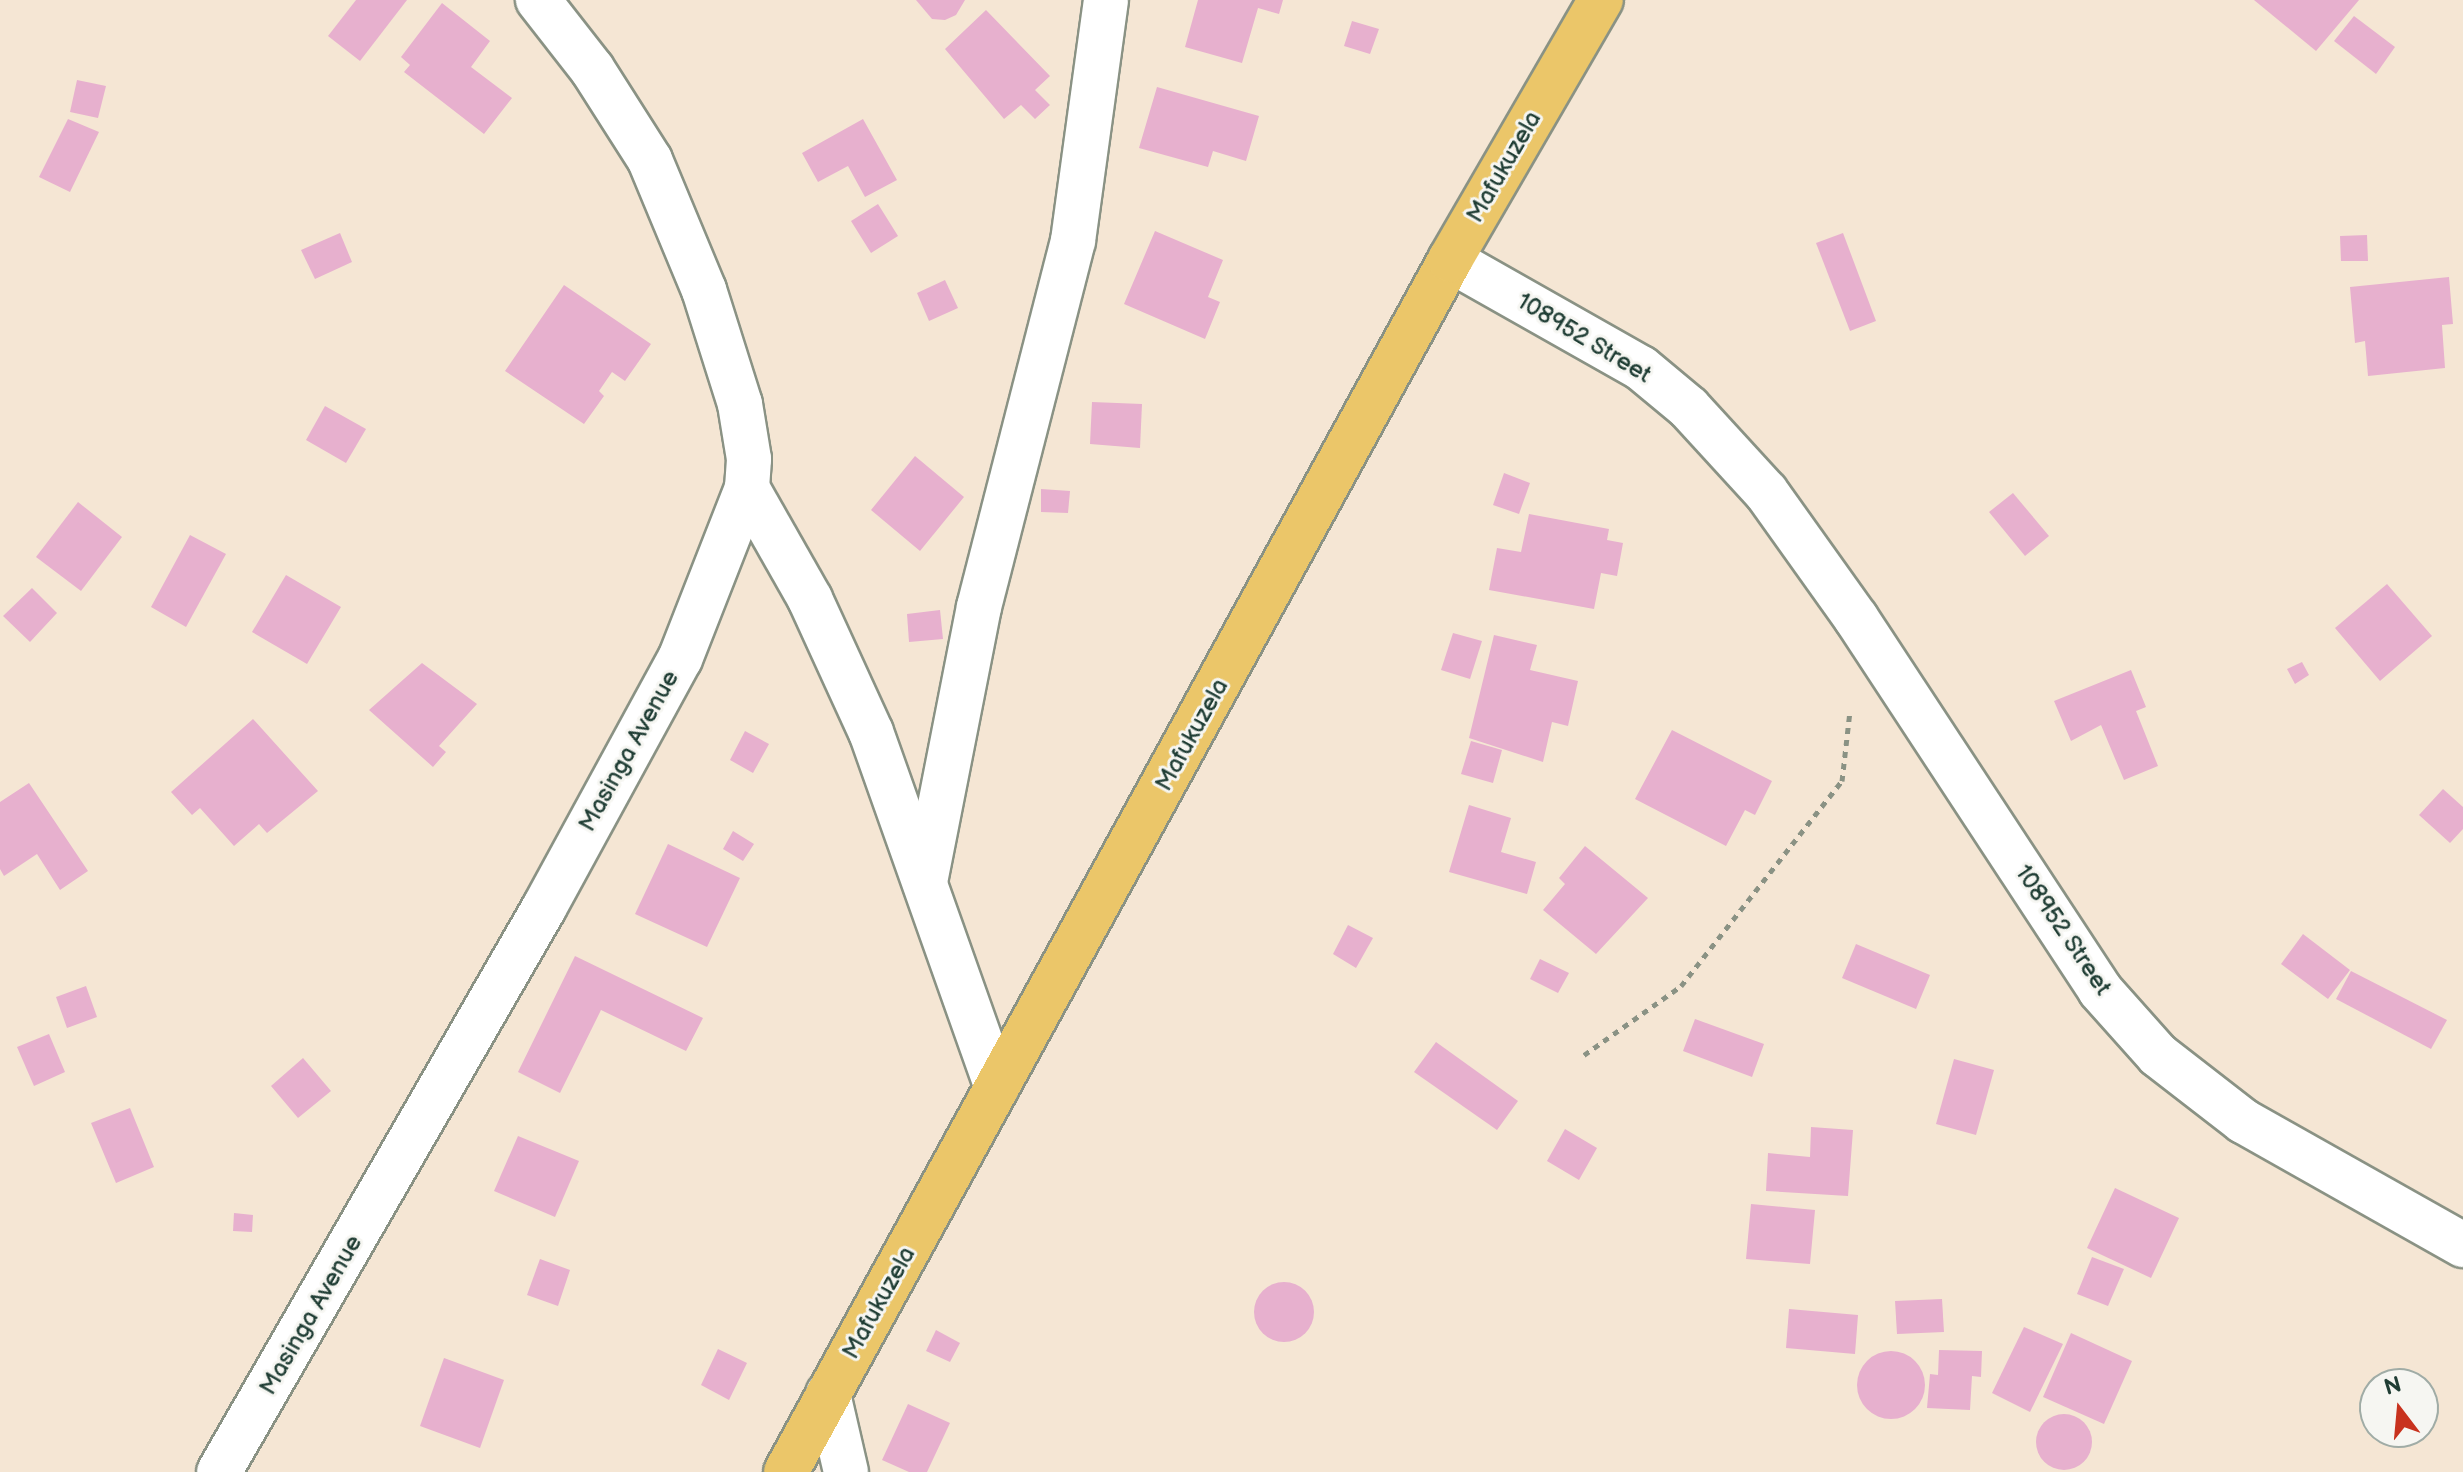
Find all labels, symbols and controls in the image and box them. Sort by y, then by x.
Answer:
street label: Mafukuzela [1461,106,1547,228]
street label: 108952 Street [1512,287,1656,389]
street label: Masinga Avenue [573,665,685,837]
street label: Mafukuzela [1149,674,1235,796]
street label: 108952 Street [2009,859,2117,1001]
street label: Masinga Avenue [254,1230,368,1400]
street label: Mafukuzela [836,1242,922,1364]
north arrow [2359,1368,2439,1448]
text: N [2381,1371,2404,1402]

